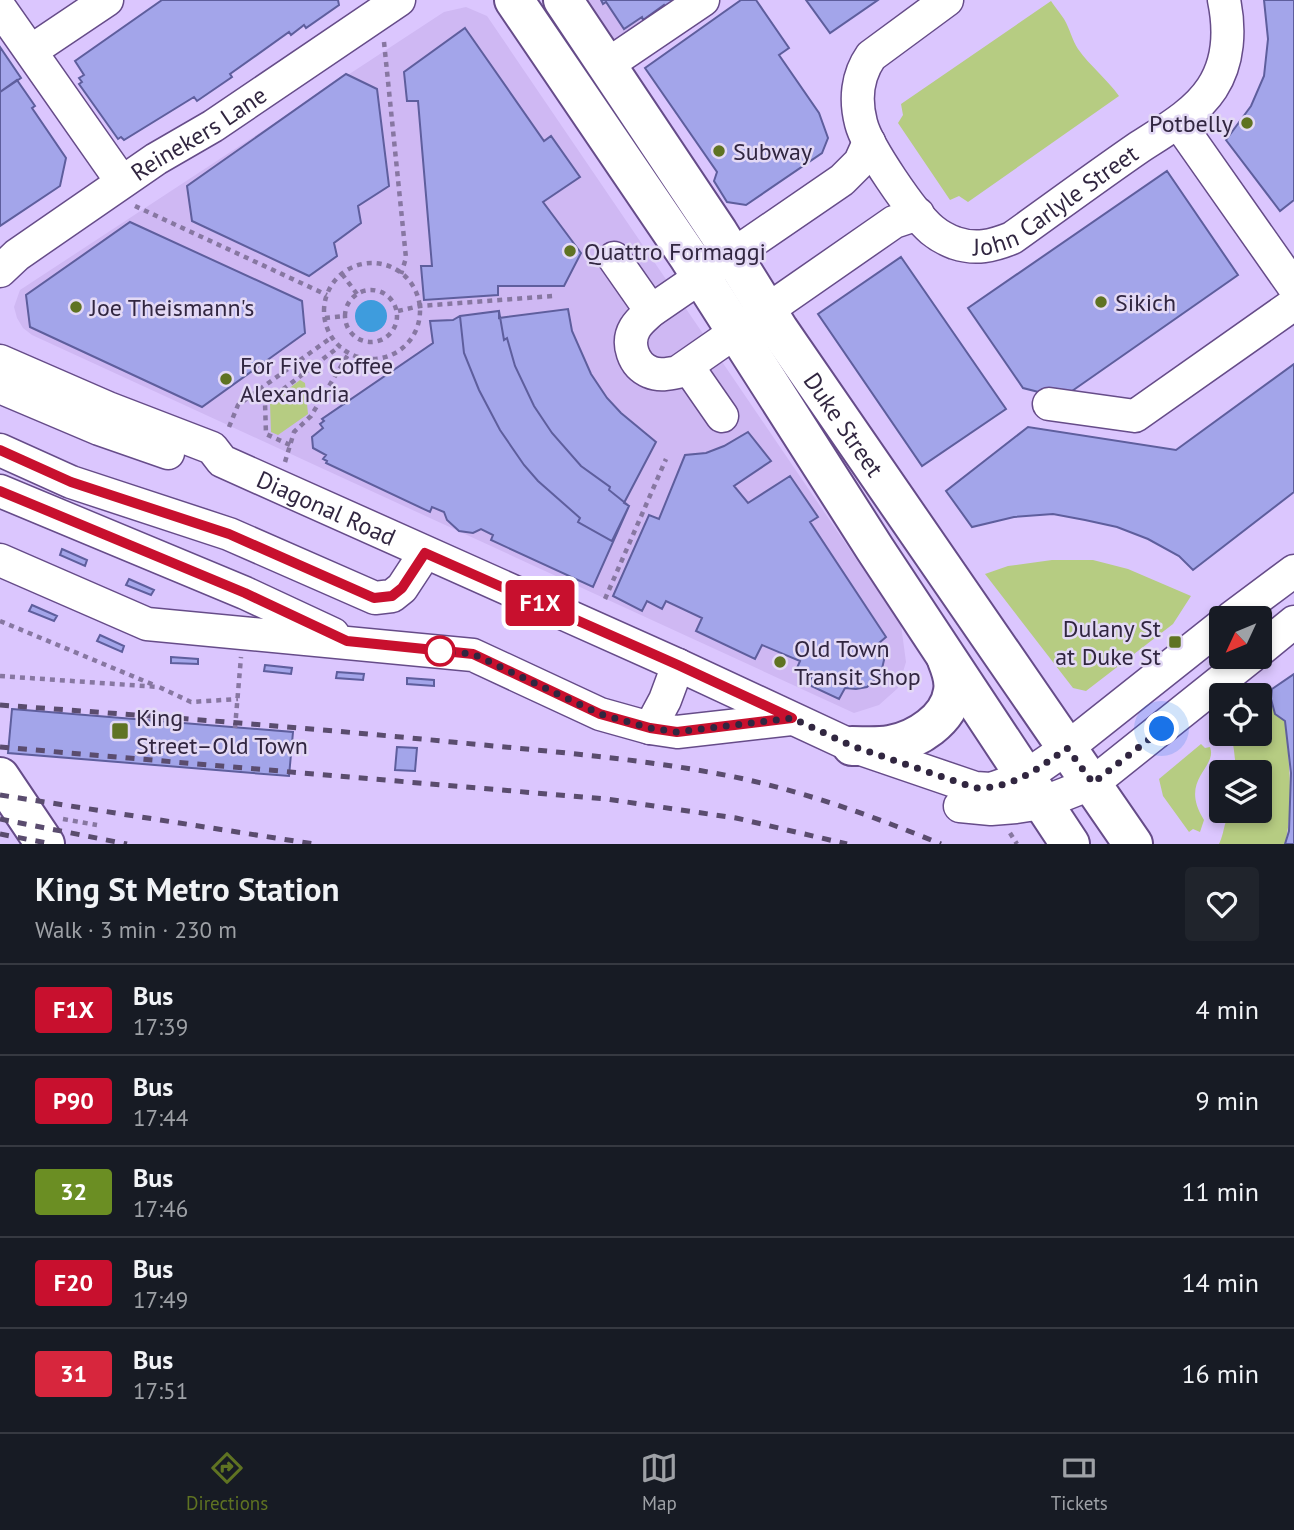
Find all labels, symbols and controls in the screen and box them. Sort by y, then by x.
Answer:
street label: Reinekers Lane [125,79,272,187]
place label: Potbelly [1149,108,1233,139]
marker: Potbelly [1239,115,1255,131]
place label: Subway [733,136,812,167]
street label: John Carlyle Street [972,138,1144,262]
marker: Subway [711,143,727,159]
place label: Quattro Formaggi [584,236,766,267]
marker: Quattro Formaggi [562,243,578,259]
place label: Sikich [1115,287,1176,318]
place label: Joe Theismann's [89,292,254,323]
marker: Sikich [1093,294,1109,310]
marker: Joe Theismann's [68,299,84,315]
place label: For Five Coffee Alexandria [240,350,393,409]
street label: Duke Street [797,366,891,482]
marker: For Five Coffee Alexandria [218,371,234,387]
street label: Diagonal Road [252,463,401,552]
line badge: F1X [500,580,580,626]
text: F1X [520,587,561,618]
north arrow [1209,606,1272,668]
map controls [1209,606,1272,823]
place label: Dulany St at Duke St [1055,613,1161,672]
place label: Old Town Transit Shop [794,633,921,692]
marker: Dulany St at Duke St [1167,634,1183,650]
unlabelled marker [425,636,455,666]
marker: Old Town Transit Shop [772,654,788,670]
button: locate [1209,683,1272,746]
place label: King Street–Old Town [136,702,308,761]
your location [1144,711,1179,746]
marker: King Street–Old Town [110,721,130,741]
button: layers [1209,760,1272,823]
text: King St Metro Station [35,867,340,910]
button: heart [1185,867,1259,941]
text: Walk · 3 min · 230 m [35,915,237,944]
text: Bus [133,979,173,1012]
text: 4 min [1196,993,1259,1026]
text: F1X [53,994,94,1025]
text: 17:39 [133,1012,188,1041]
text: Bus [133,1070,173,1103]
text: 9 min [1196,1084,1259,1117]
text: P90 [53,1085,94,1116]
text: 17:44 [133,1103,188,1132]
text: Bus [133,1161,173,1194]
text: 11 min [1181,1175,1259,1208]
text: 32 [60,1176,87,1207]
text: 17:46 [133,1194,188,1223]
text: Bus [133,1252,173,1285]
text: 14 min [1181,1266,1259,1299]
text: F20 [54,1267,93,1298]
text: 17:49 [133,1285,188,1314]
text: Bus [133,1343,173,1376]
text: 16 min [1181,1357,1259,1390]
text: 31 [60,1358,87,1389]
text: 17:51 [133,1376,188,1405]
tab: Directions [186,1449,268,1515]
tab: Map [640,1449,678,1515]
tab: Tickets [1051,1449,1108,1515]

